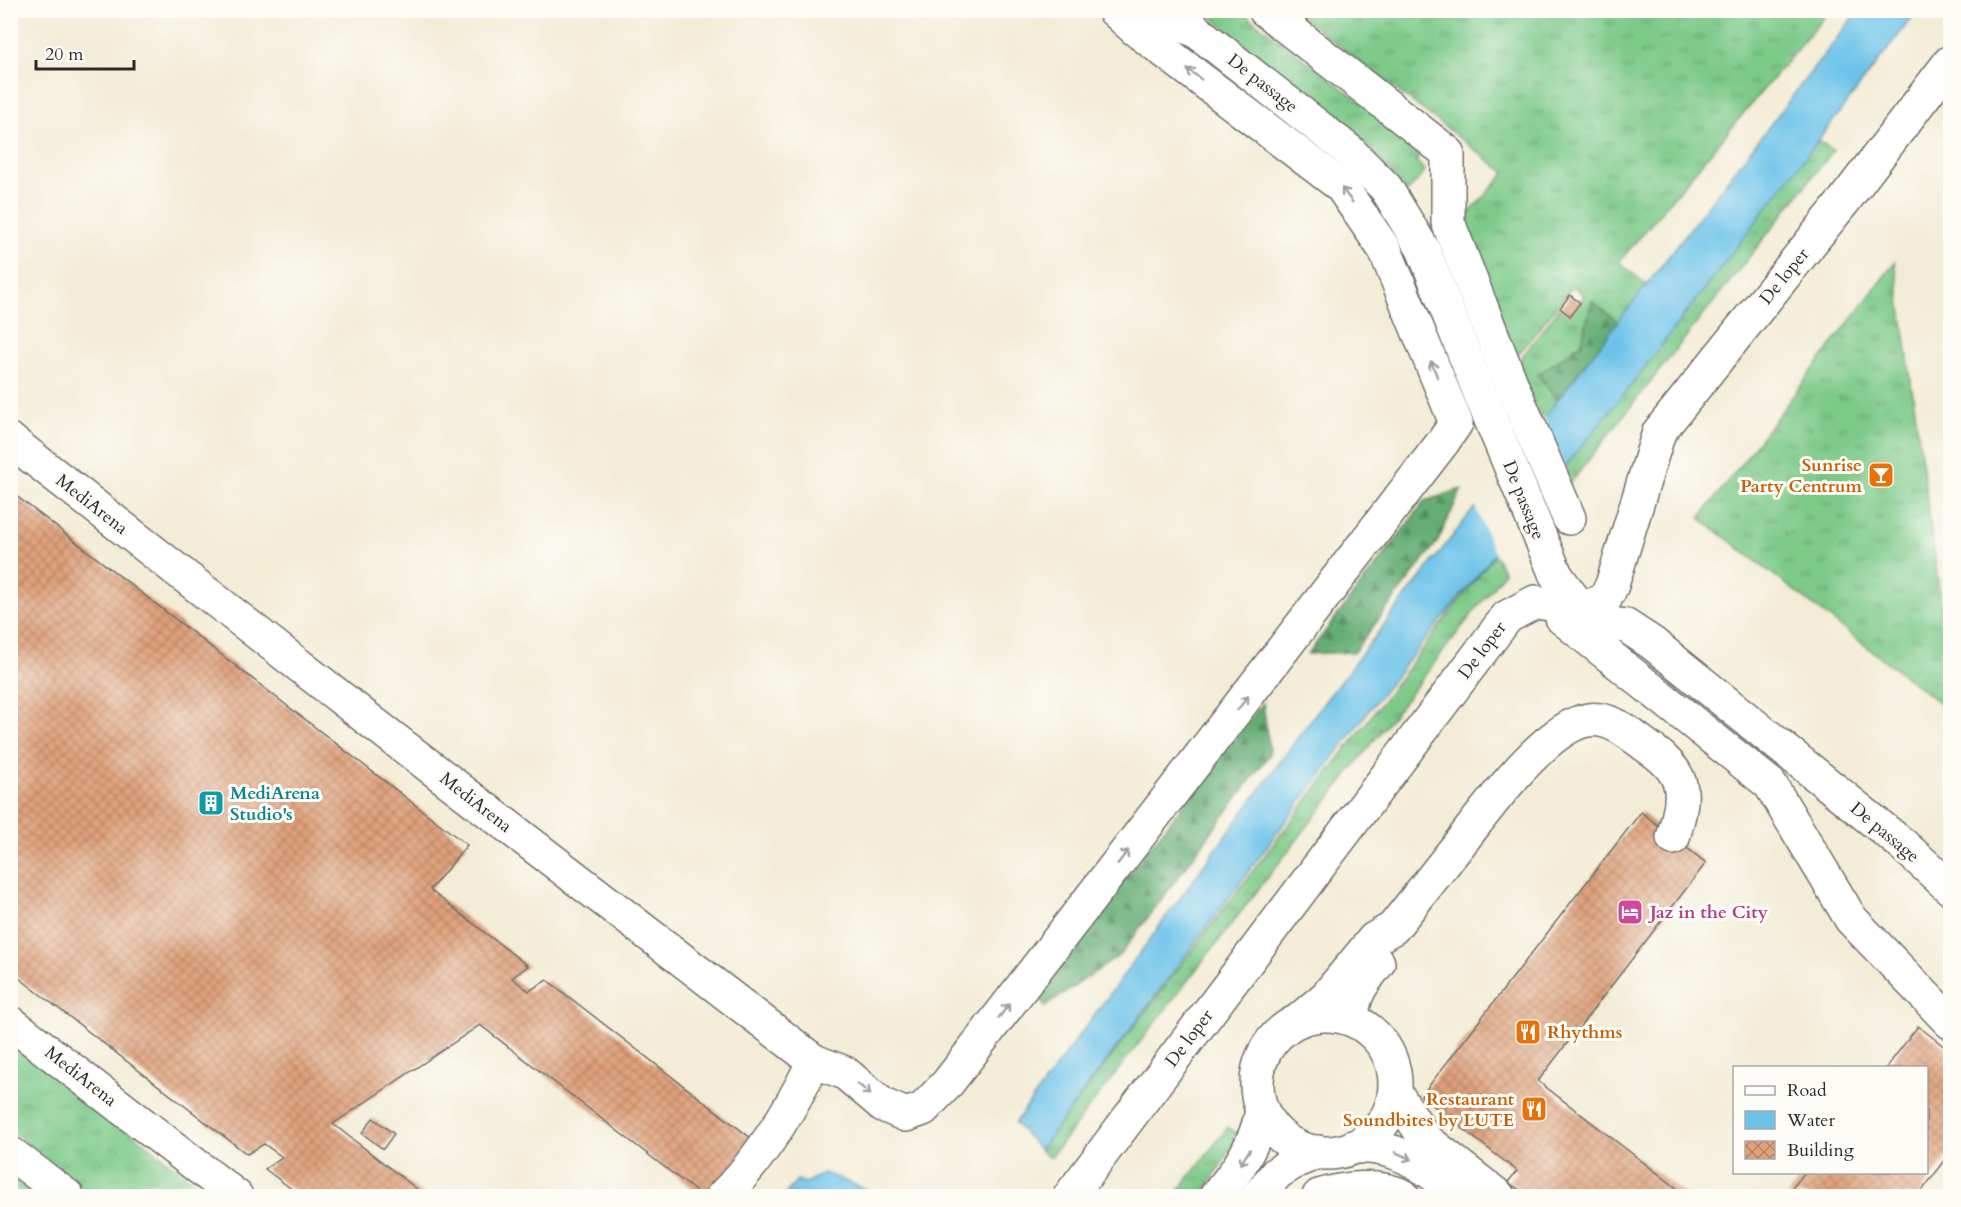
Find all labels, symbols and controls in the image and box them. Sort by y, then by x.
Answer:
scale bar [36,33,134,71]
text: 20 m [45,42,84,67]
street label: De passage [1222,48,1303,119]
one-way arrow [1187,68,1203,81]
one-way arrow [1341,187,1354,203]
street label: De loper [1754,242,1815,310]
one-way arrow [1428,360,1439,378]
place label: Sunrise Party Centrum [1740,453,1862,499]
street label: De passage [1496,457,1551,543]
bar icon: Sunrise Party Centrum [1866,460,1896,490]
street label: MediArena [50,468,133,541]
street label: De loper [1452,616,1513,684]
one-way arrow [1236,695,1249,711]
street label: MediArena [434,766,517,839]
place label: MediArena Studio's [230,781,320,827]
building icon: MediArena Studio's [196,788,226,818]
street label: De passage [1845,796,1925,869]
one-way arrow [1117,849,1130,865]
hotel icon: Jaz in the City [1615,897,1645,927]
place label: Jaz in the City [1647,900,1769,925]
one-way arrow [997,1003,1010,1019]
street label: De loper [1159,1004,1220,1072]
restaurant icon: Rhythms [1513,1017,1543,1047]
place label: Rhythms [1547,1020,1622,1045]
street label: MediArena [39,1040,122,1113]
legend [1733,1066,1928,1174]
text: Road [1787,1078,1827,1103]
one-way arrow [856,1083,872,1096]
place label: Restaurant Soundbites by LUTE [1343,1087,1515,1133]
restaurant icon: Restaurant Soundbites by LUTE [1519,1094,1549,1124]
text: Water [1786,1108,1836,1133]
text: Building [1787,1138,1855,1163]
one-way arrow [1239,1148,1251,1164]
one-way arrow [1395,1151,1413,1162]

